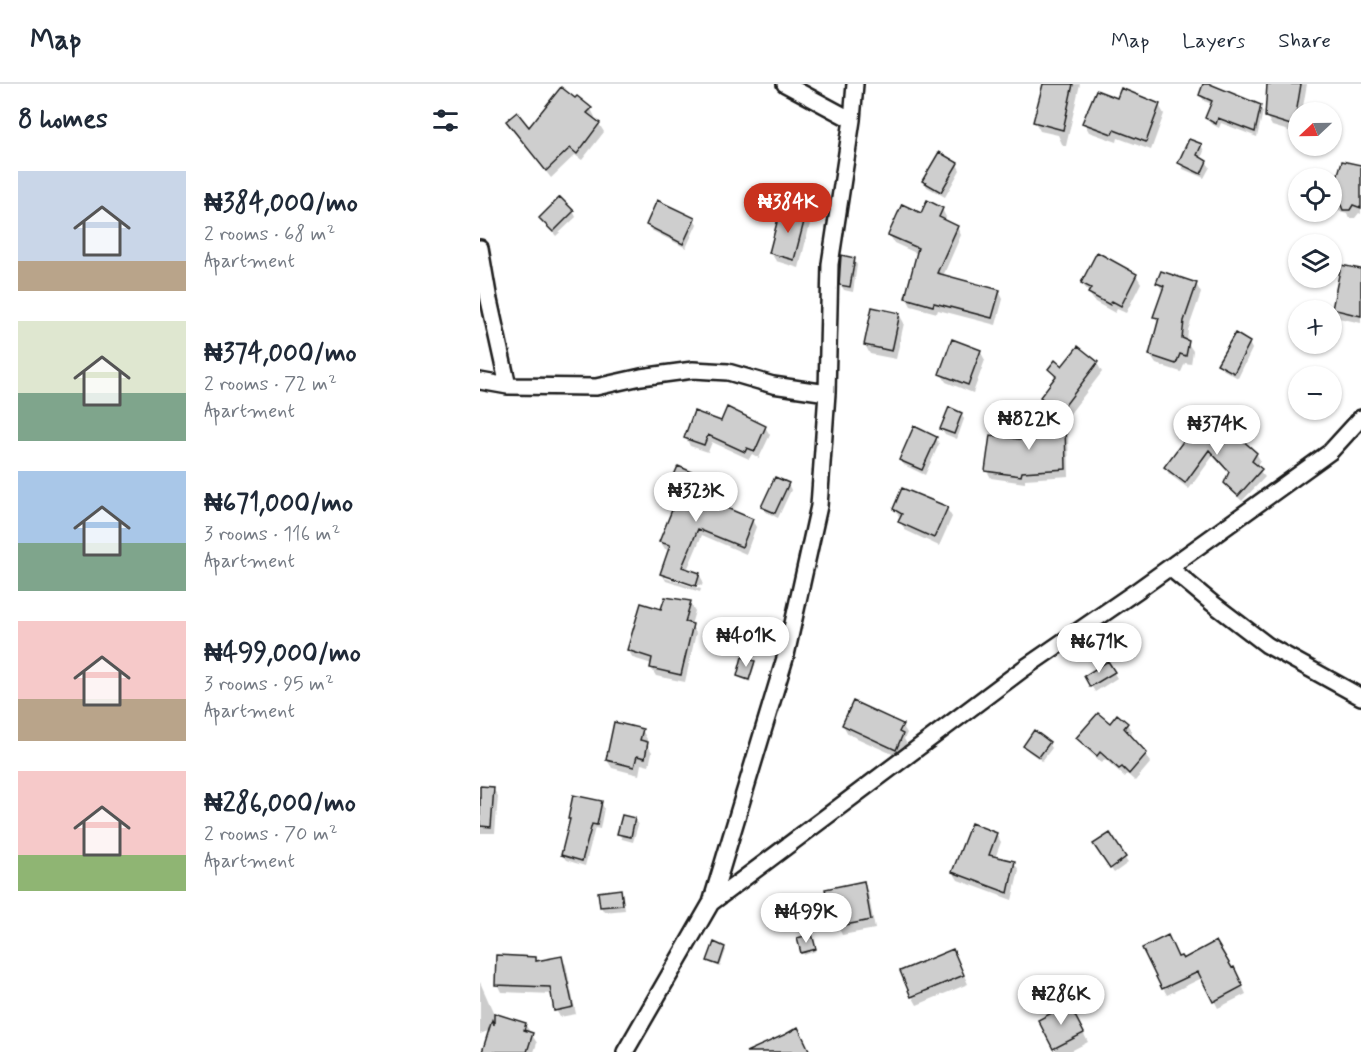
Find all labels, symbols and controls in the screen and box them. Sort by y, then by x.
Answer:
text: Map [30,23,81,60]
text: Map [1111,27,1149,55]
text: Layers [1182,27,1245,55]
text: Share [1278,27,1331,55]
north arrow [1288,102,1342,156]
map controls [1288,102,1342,420]
text: 8 homes [18,103,108,137]
icon: filters [429,104,462,137]
button: locate [1288,168,1342,222]
pin: ₦384K [746,183,830,234]
text: ₦384,000/mo [204,187,358,221]
text: ₦384K [758,189,818,216]
icon: home [66,195,138,267]
text: 2 rooms · 68 m² [204,221,335,248]
button: layers [1288,234,1342,288]
text: Apartment [204,248,295,275]
button: + [1288,300,1342,354]
text: ₦374,000/mo [204,337,357,371]
icon: home [66,345,138,417]
button: − [1288,366,1342,420]
text: 2 rooms · 72 m² [204,371,337,398]
text: Apartment [204,398,295,425]
pin: ₦822K [987,400,1071,451]
pin: ₦374K [1175,405,1259,456]
text: ₦822K [998,406,1060,433]
text: ₦374K [1187,411,1247,438]
pin: ₦323K [654,472,738,523]
text: ₦323K [668,478,724,505]
text: ₦671,000/mo [204,487,353,521]
icon: home [66,495,138,567]
text: 3 rooms · 116 m² [204,521,340,548]
text: Apartment [204,548,295,575]
pin: ₦401K [704,617,788,668]
text: ₦401K [716,623,776,650]
pin: ₦671K [1057,623,1141,674]
text: ₦671K [1071,629,1127,656]
text: ₦499,000/mo [204,637,361,671]
icon: home [66,645,138,717]
text: 3 rooms · 95 m² [204,671,334,698]
text: Apartment [204,698,295,725]
text: ₦286,000/mo [204,787,356,821]
icon: home [66,795,138,867]
text: 2 rooms · 70 m² [204,821,338,848]
text: Apartment [204,848,295,875]
pin: ₦499K [764,893,848,944]
text: ₦499K [775,899,837,926]
pin: ₦286K [1019,975,1103,1026]
text: ₦286K [1032,981,1090,1008]

